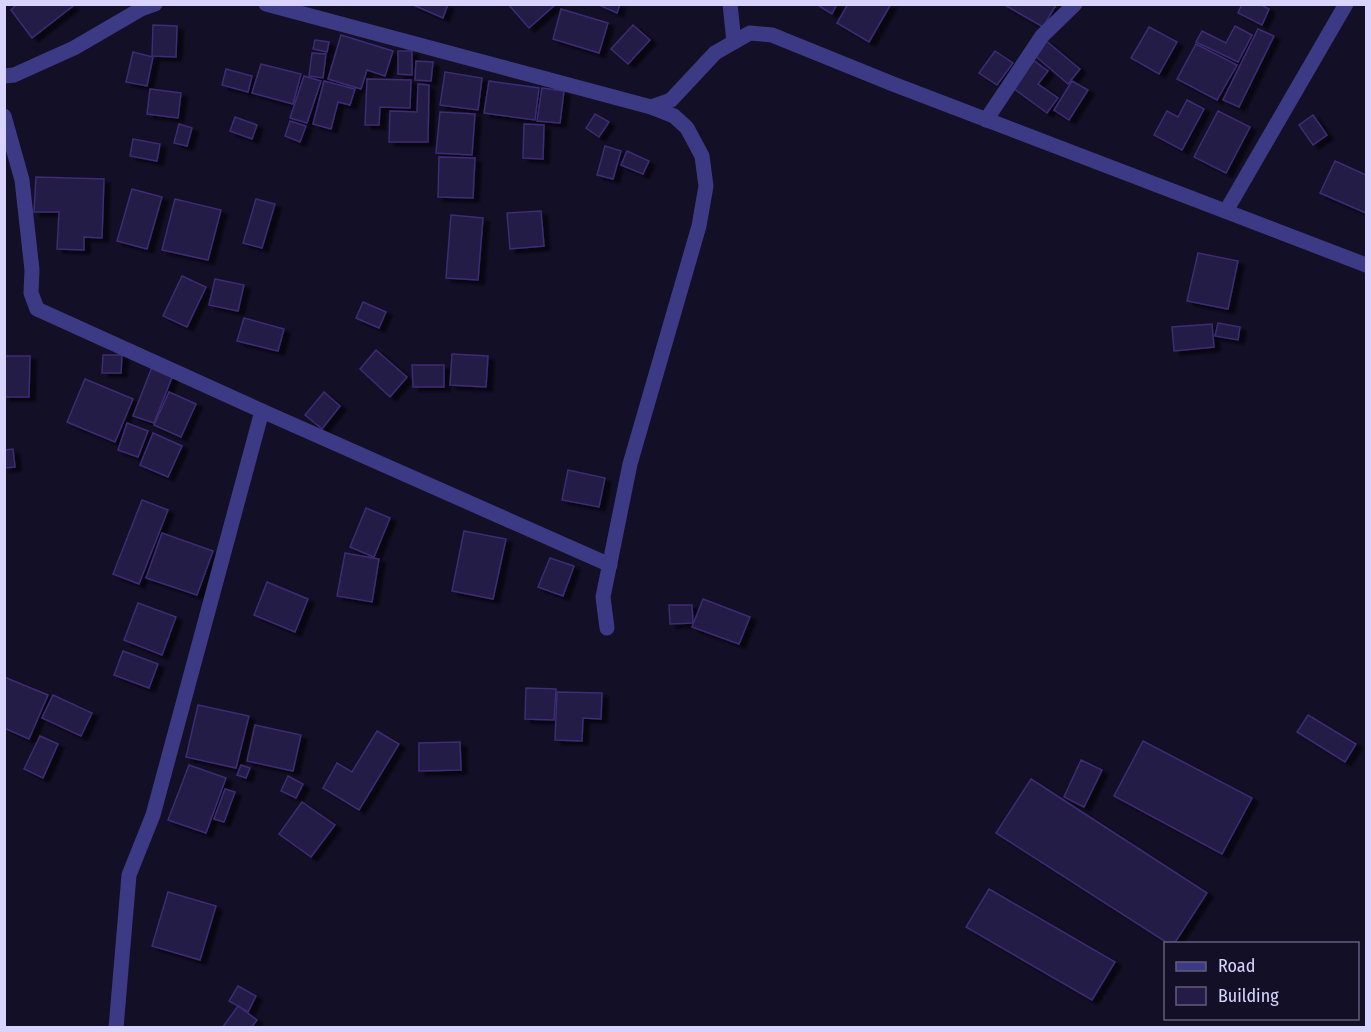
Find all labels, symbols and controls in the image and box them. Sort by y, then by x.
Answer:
legend [1164,942,1359,1020]
text: Road [1218,955,1255,977]
text: Building [1218,985,1279,1007]

